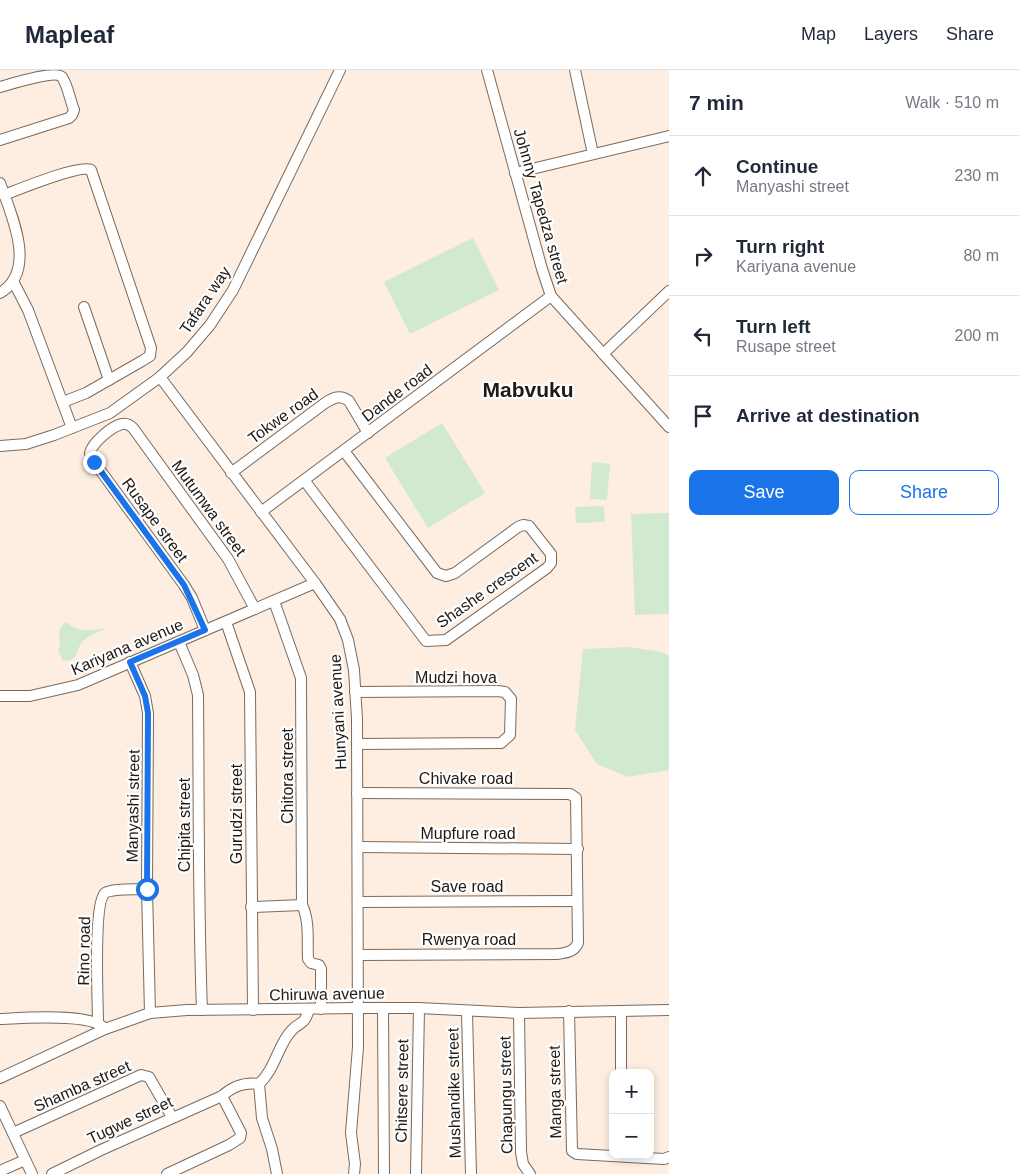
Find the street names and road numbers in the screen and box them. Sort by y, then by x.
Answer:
street label: Johnny Tapedza street [511,126,571,286]
street label: Tafara way [176,263,234,337]
street label: Dande road [358,361,436,425]
street label: Tokwe road [245,385,321,447]
street label: Mutumwa street [169,457,250,559]
street label: Rusape street [119,475,191,566]
street label: Shashe crescent [433,549,541,631]
street label: Kariyana avenue [68,616,186,678]
street label: Hunyani avenue [326,654,350,770]
street label: Mudzi hova [415,669,497,686]
street label: Chitora street [279,727,296,824]
street label: Manyashi street [124,749,142,863]
street label: Gurudzi street [228,763,245,864]
street label: Chivake road [419,770,513,787]
street label: Chipita street [176,777,193,872]
street label: Mupfure road [420,825,516,842]
street label: Save road [431,878,503,895]
street label: Rino road [75,916,93,986]
street label: Rwenya road [422,931,516,948]
street label: Chiruwa avenue [269,984,385,1004]
street label: Mushandike street [444,1027,464,1159]
street label: Chapungu street [496,1035,516,1154]
street label: Chitsere street [393,1038,411,1143]
street label: Manga street [546,1045,564,1139]
street label: Shamba street [31,1057,133,1115]
street label: Tugwe street [85,1093,176,1147]

